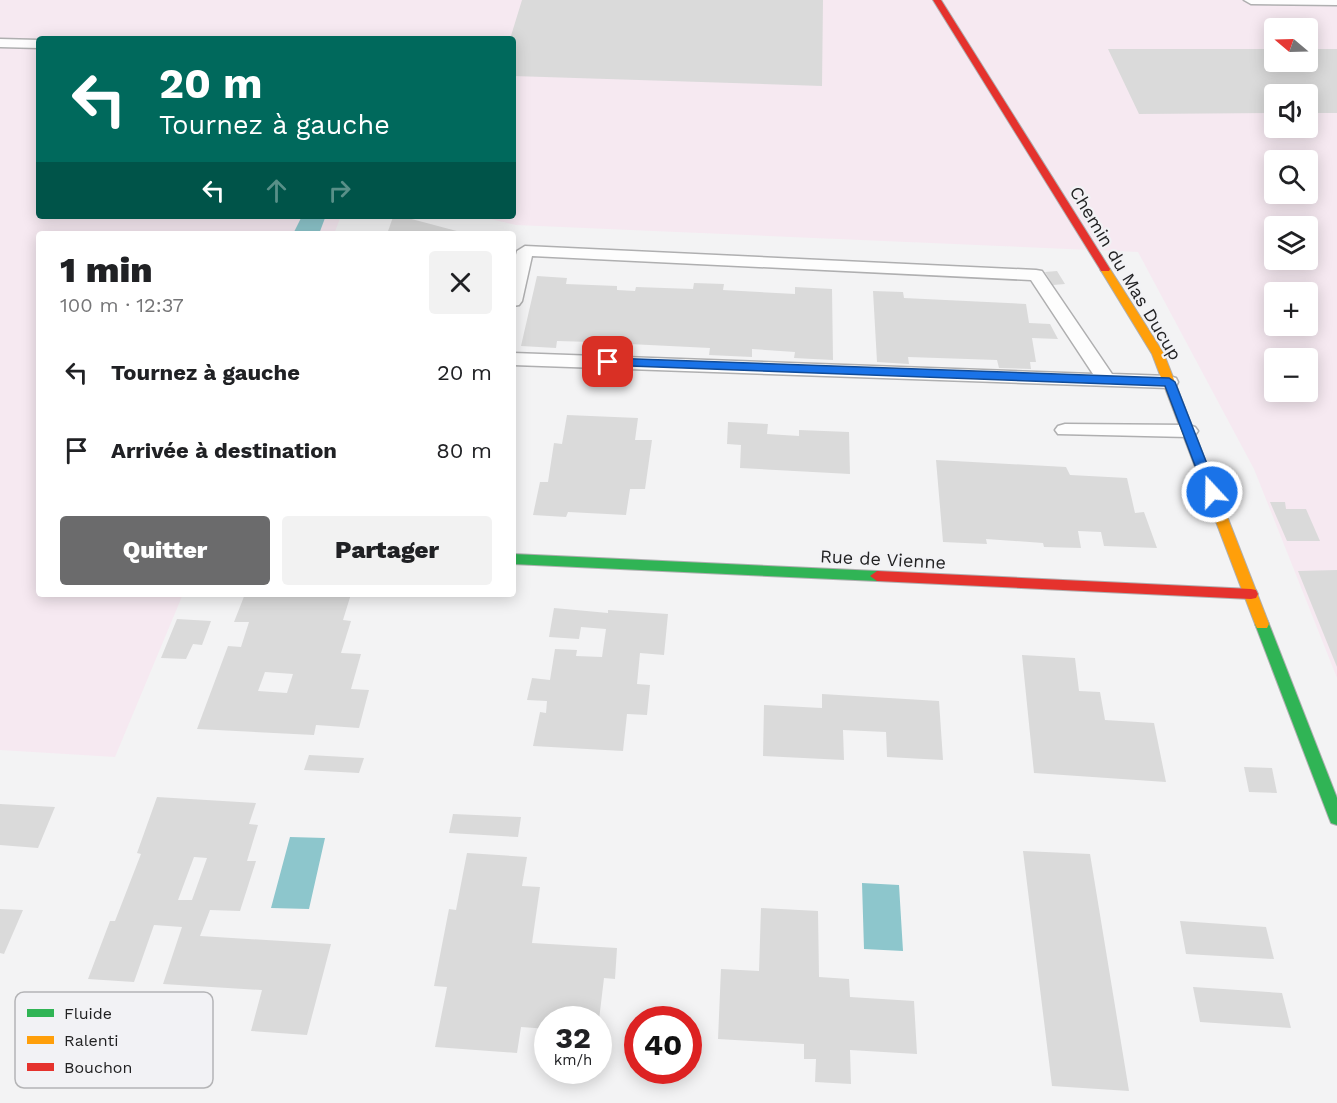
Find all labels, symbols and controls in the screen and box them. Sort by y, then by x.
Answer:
north arrow [1264,18,1318,72]
map controls [1264,18,1318,402]
text: 20 m [159,59,263,108]
icon: left [60,60,138,138]
button: sound [1264,84,1318,138]
text: Tournez à gauche [159,109,390,141]
button: search [1264,150,1318,204]
icon: left [197,174,230,207]
icon: ahead [260,174,293,207]
icon: right [323,174,356,207]
street label: Chemin du Mas Ducup [1066,182,1186,364]
button: layers [1264,216,1318,270]
text: 1 min [60,249,153,291]
button: close [429,251,492,314]
button: + [1264,282,1318,336]
text: 100 m · 12:37 [60,293,184,317]
pin [582,336,633,387]
icon: arrive [591,345,624,378]
button: − [1264,348,1318,402]
icon: left [60,356,93,389]
text: Tournez à gauche [111,360,300,385]
text: 20 m [437,360,492,385]
icon: arrive [60,434,93,467]
text: Arrivée à destination [111,438,337,463]
text: 80 m [436,438,492,463]
position arrow [1180,460,1244,524]
button: Quitter [60,516,270,585]
button: Partager [282,516,492,585]
street label: Rue de Vienne [819,545,947,573]
legend [15,992,213,1088]
text: Fluide [64,1004,112,1023]
speed limit sign: 40 [624,1006,702,1084]
text: 32 [555,1020,591,1055]
text: Ralenti [64,1031,119,1050]
text: km/h [554,1051,592,1069]
text: Bouchon [64,1058,132,1077]

